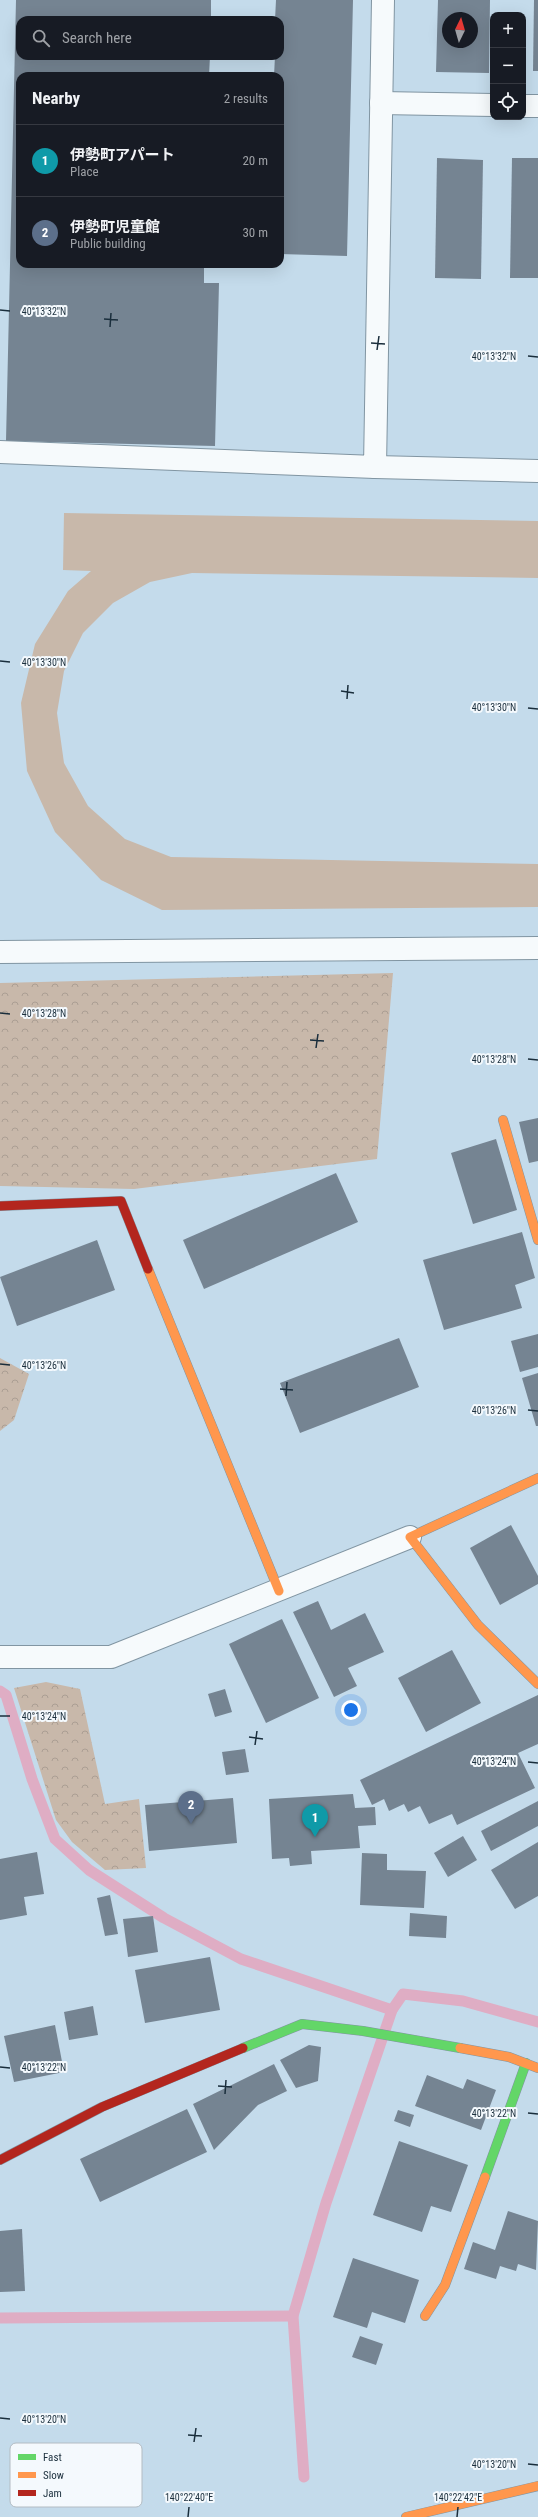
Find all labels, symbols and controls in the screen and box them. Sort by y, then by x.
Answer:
north arrow [442,12,478,48]
map controls [490,12,526,120]
button: + [490,12,526,48]
search box [16,16,284,60]
icon: search [30,27,52,49]
text: Search here [62,29,132,47]
button: − [490,48,526,84]
button: locate [490,84,526,120]
text: Nearby [32,88,80,108]
text: 2 results [224,91,268,106]
text: 伊勢町アパート [70,146,175,164]
text: 1 [42,153,48,168]
text: 20 m [242,153,268,168]
text: Place [70,164,99,179]
text: 伊勢町児童館 [70,218,160,236]
text: 2 [42,225,48,240]
text: 30 m [242,225,268,240]
text: Public building [70,236,146,251]
text: 40°13'32"N [22,306,66,317]
text: 40°13'32"N [472,351,516,362]
text: 40°13'30"N [22,657,66,668]
text: 40°13'30"N [472,702,516,713]
text: 40°13'28"N [22,1008,66,1019]
text: 40°13'28"N [472,1054,516,1065]
text: 40°13'26"N [22,1360,66,1371]
text: 40°13'26"N [472,1405,516,1416]
your location [341,1700,361,1720]
text: 40°13'24"N [22,1711,66,1722]
text: 40°13'24"N [472,1756,516,1767]
pin: 2 [178,1791,204,1824]
pin: 1 [302,1804,328,1837]
text: 40°13'22"N [22,2062,66,2073]
text: 40°13'22"N [472,2108,516,2119]
text: 40°13'20"N [22,2414,66,2425]
legend [10,2443,142,2507]
text: Fast [43,2451,62,2464]
text: 40°13'20"N [472,2459,516,2470]
text: Slow [43,2469,64,2482]
text: Jam [43,2487,62,2500]
text: 140°22'40"E [165,2492,213,2503]
text: 140°22'42"E [434,2492,482,2503]

